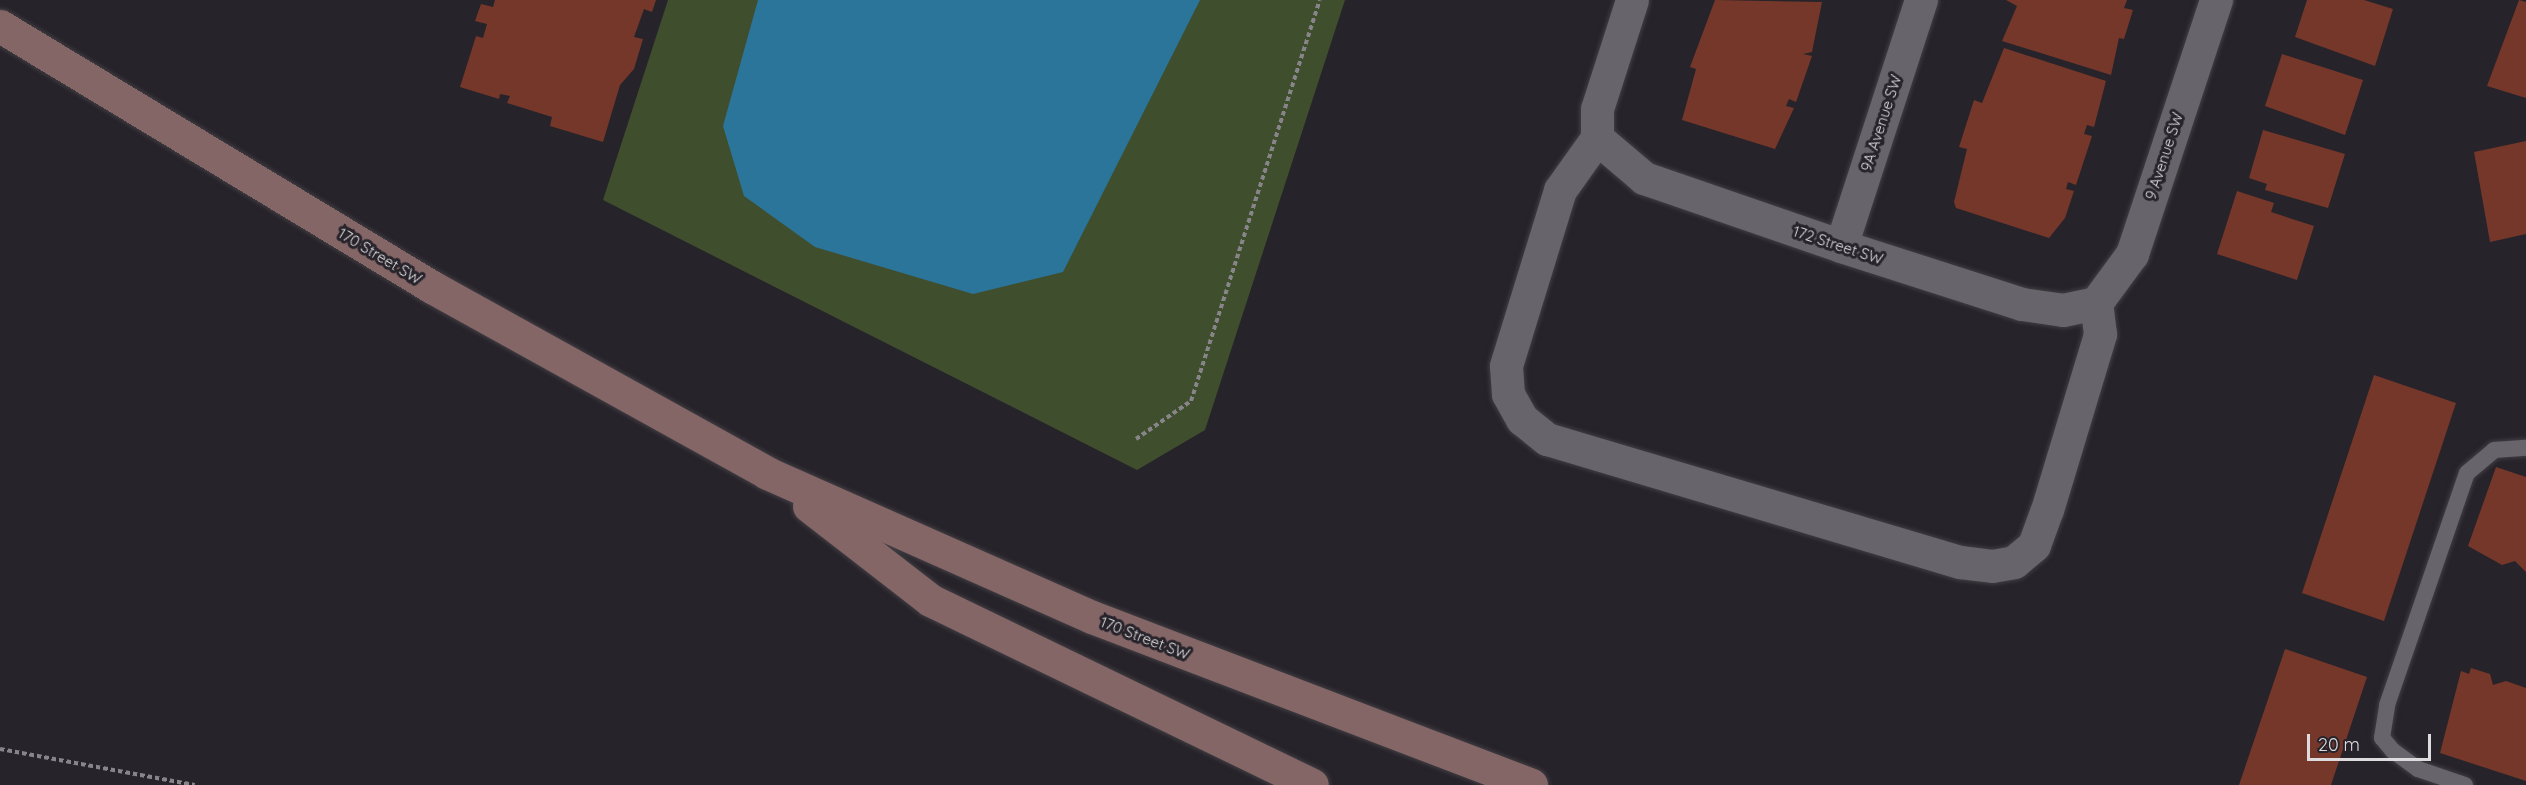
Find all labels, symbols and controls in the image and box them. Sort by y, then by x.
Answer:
street label: 9A Avenue SW [1857,72,1905,174]
street label: 9 Avenue SW [2141,110,2187,202]
street label: 172 Street SW [1791,222,1885,268]
street label: 170 Street SW [335,224,425,288]
street label: 170 Street SW [1098,613,1192,663]
scale bar [2310,722,2434,760]
text: 20 m [2318,733,2360,756]

